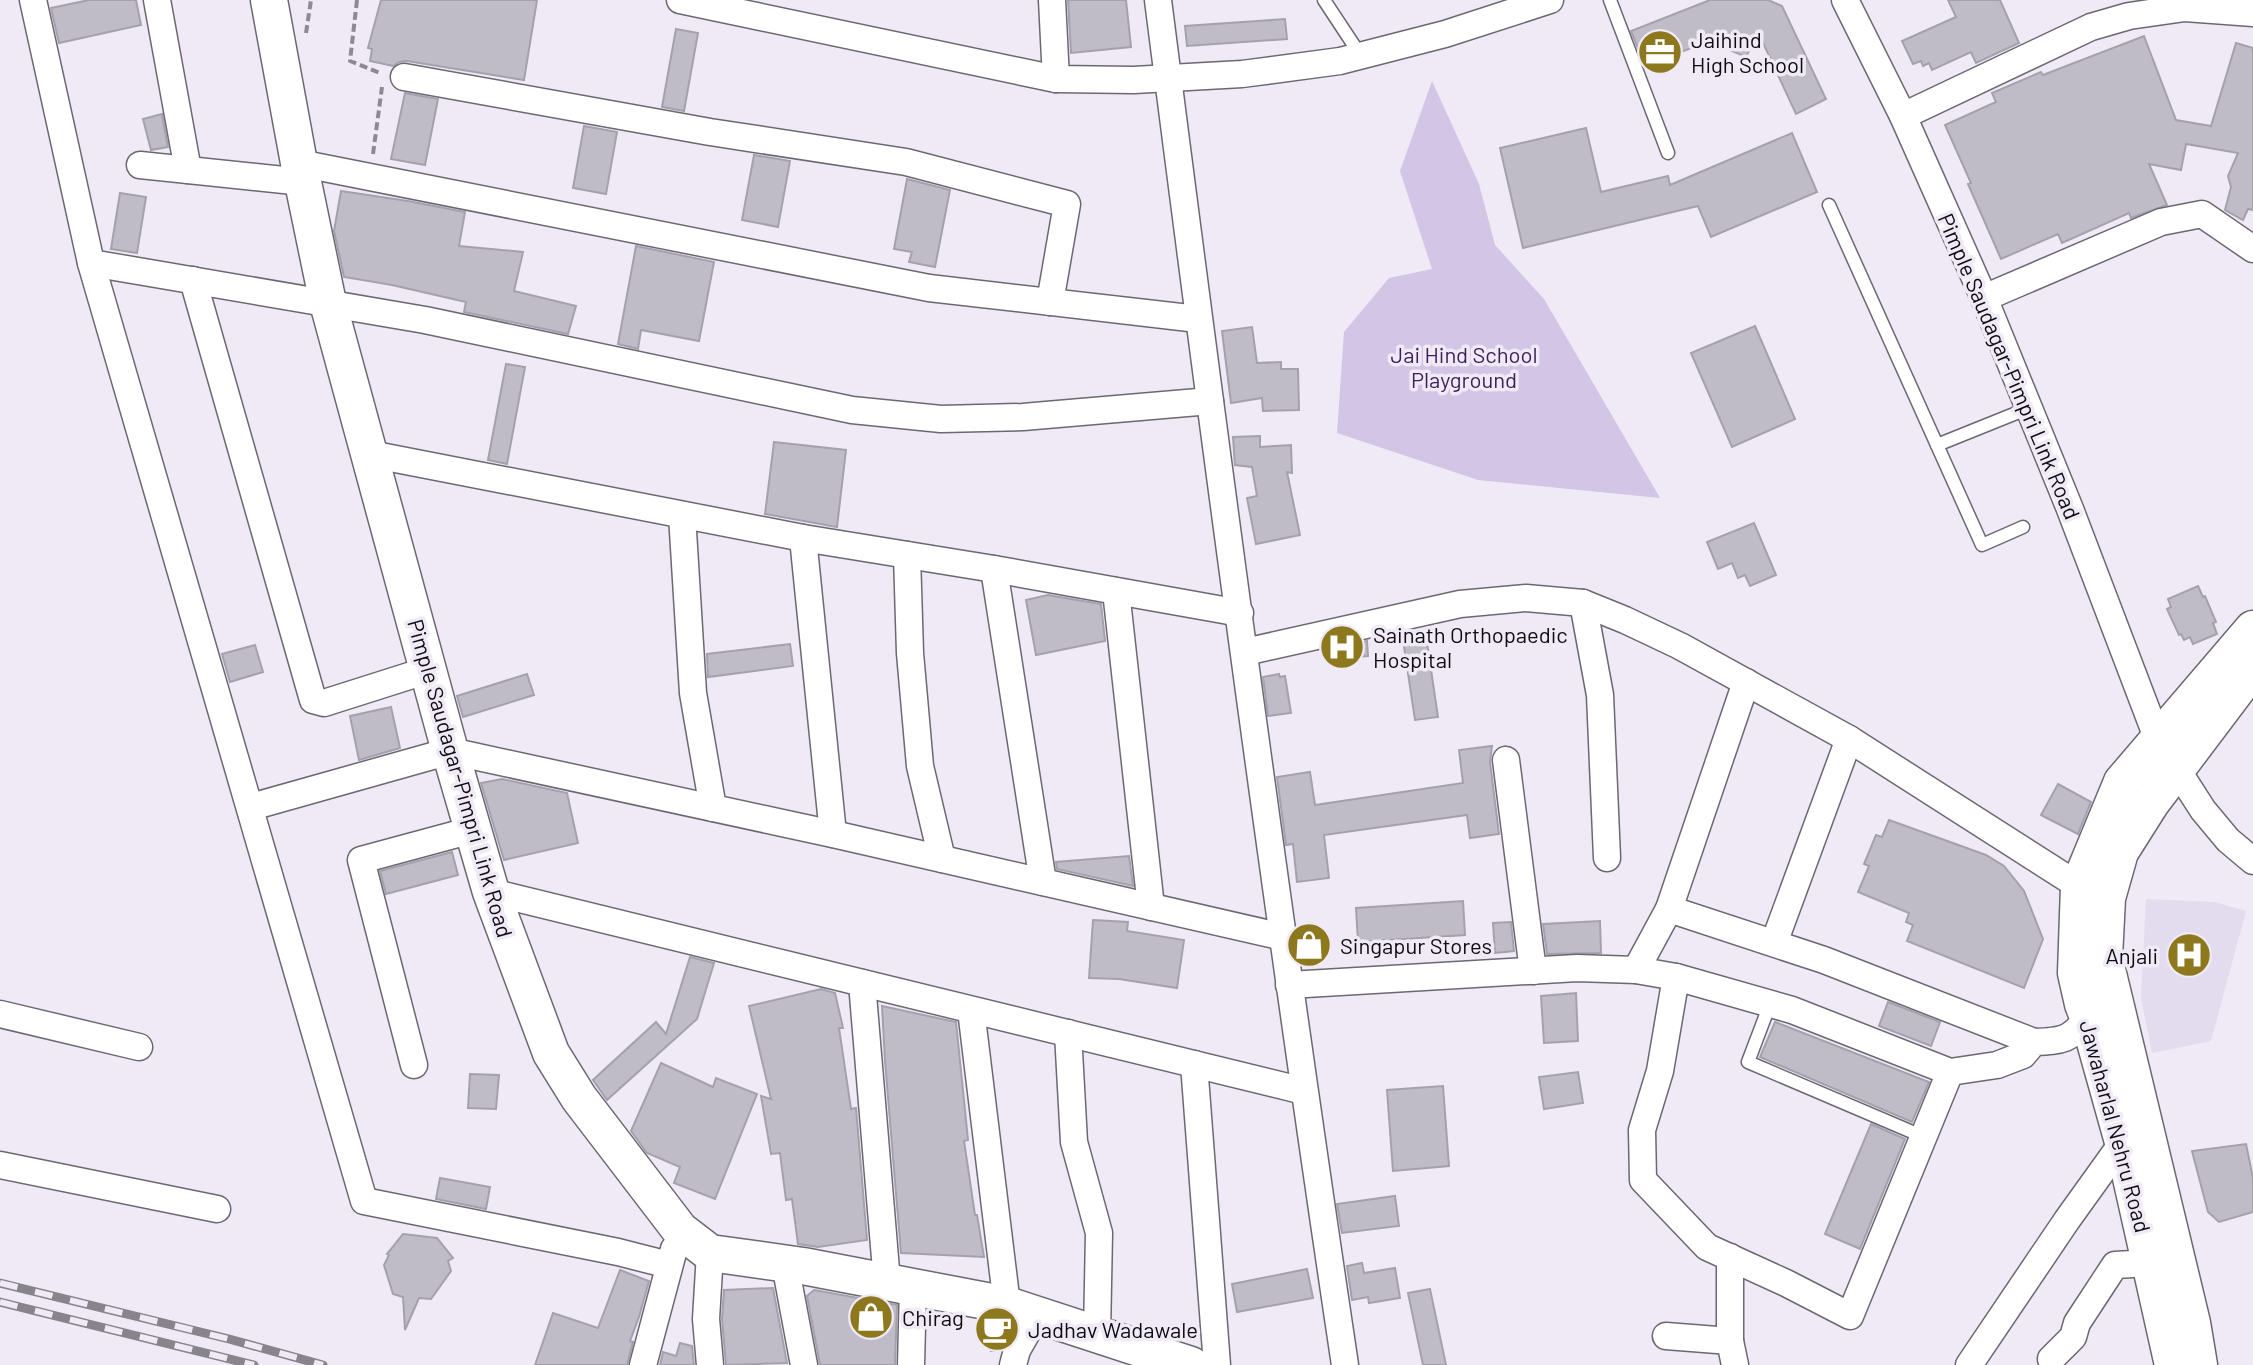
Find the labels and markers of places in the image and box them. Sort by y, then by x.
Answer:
place label: Jaihind High School [1691,26,1804,77]
office icon: Jaihind High School [1636,28,1684,76]
place label: Sainath Orthopaedic Hospital [1373,621,1568,672]
hospital icon: Sainath Orthopaedic Hospital [1318,623,1366,671]
shop icon: Singapur Stores [1285,921,1333,969]
hospital icon: Anjali [2165,931,2213,979]
place label: Singapur Stores [1340,932,1492,958]
place label: Anjali [2105,942,2158,968]
shop icon: Chirag [847,1293,895,1341]
place label: Chirag [902,1304,964,1330]
cafe icon: Jadhav Wadawale [973,1305,1021,1353]
place label: Jadhav Wadawale [1028,1316,1198,1342]

